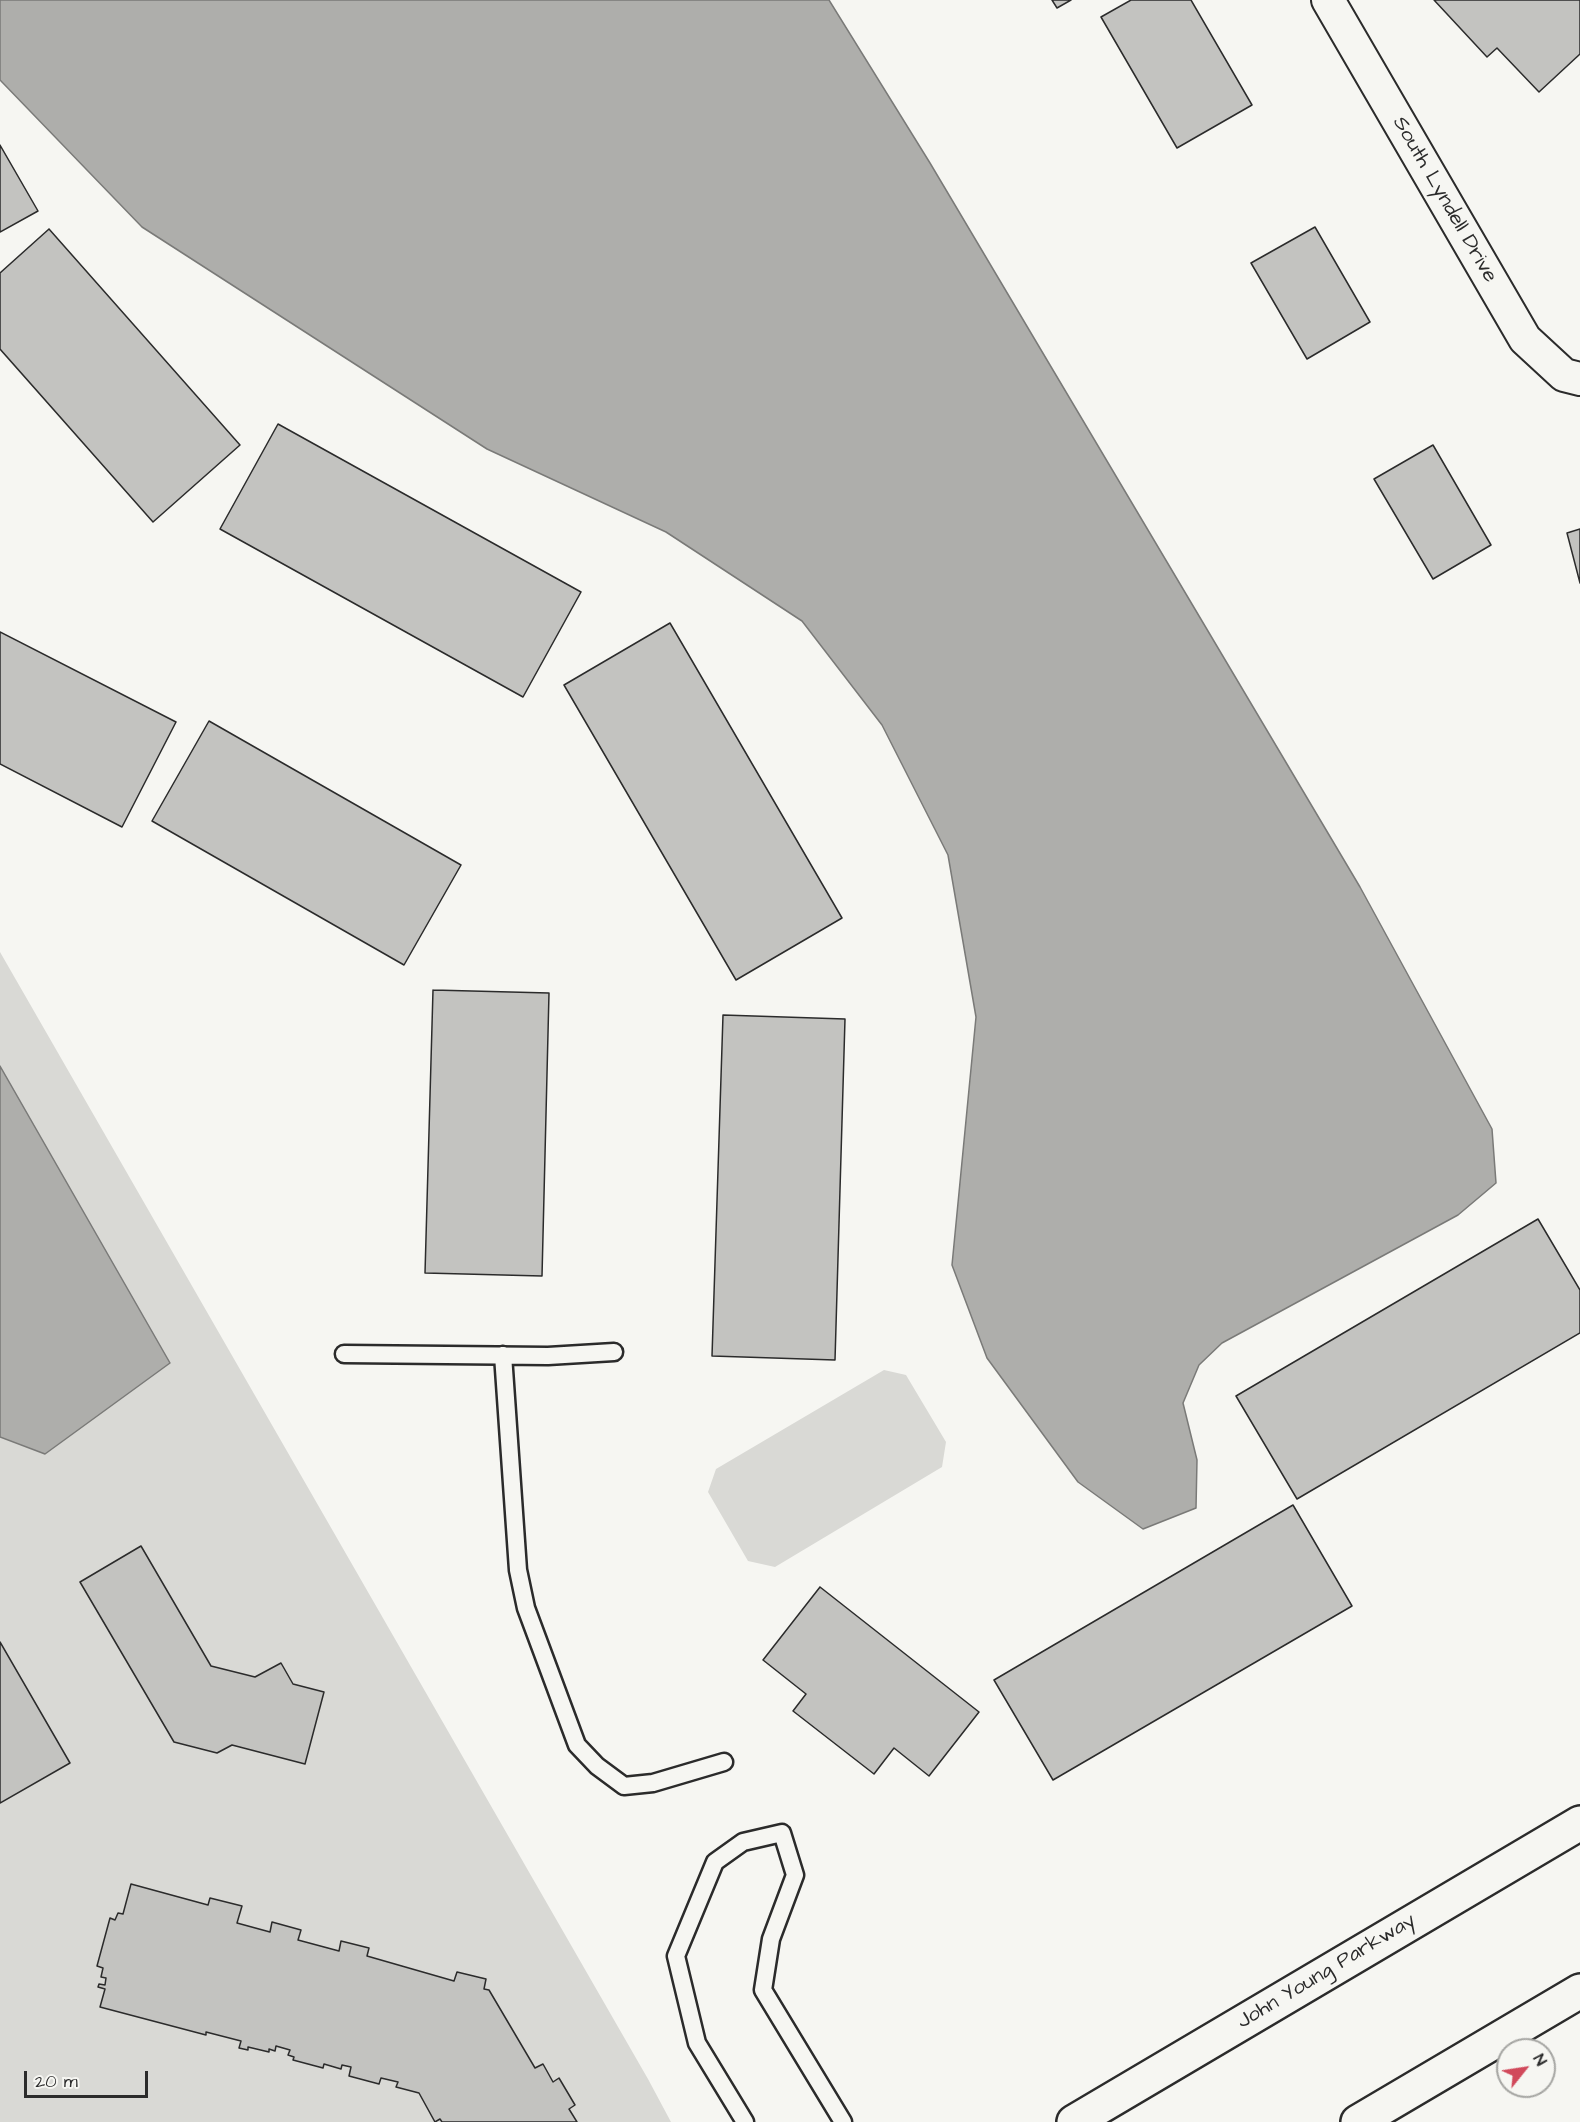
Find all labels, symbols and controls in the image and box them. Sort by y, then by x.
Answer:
street label: South Lyndell Drive [1386,112,1502,288]
street label: John Young Parkway [1233,1909,1421,2035]
north arrow [1496,2038,1556,2098]
text: N [1528,2050,1552,2070]
scale bar [27,2059,152,2097]
text: 20 m [35,2069,78,2094]

